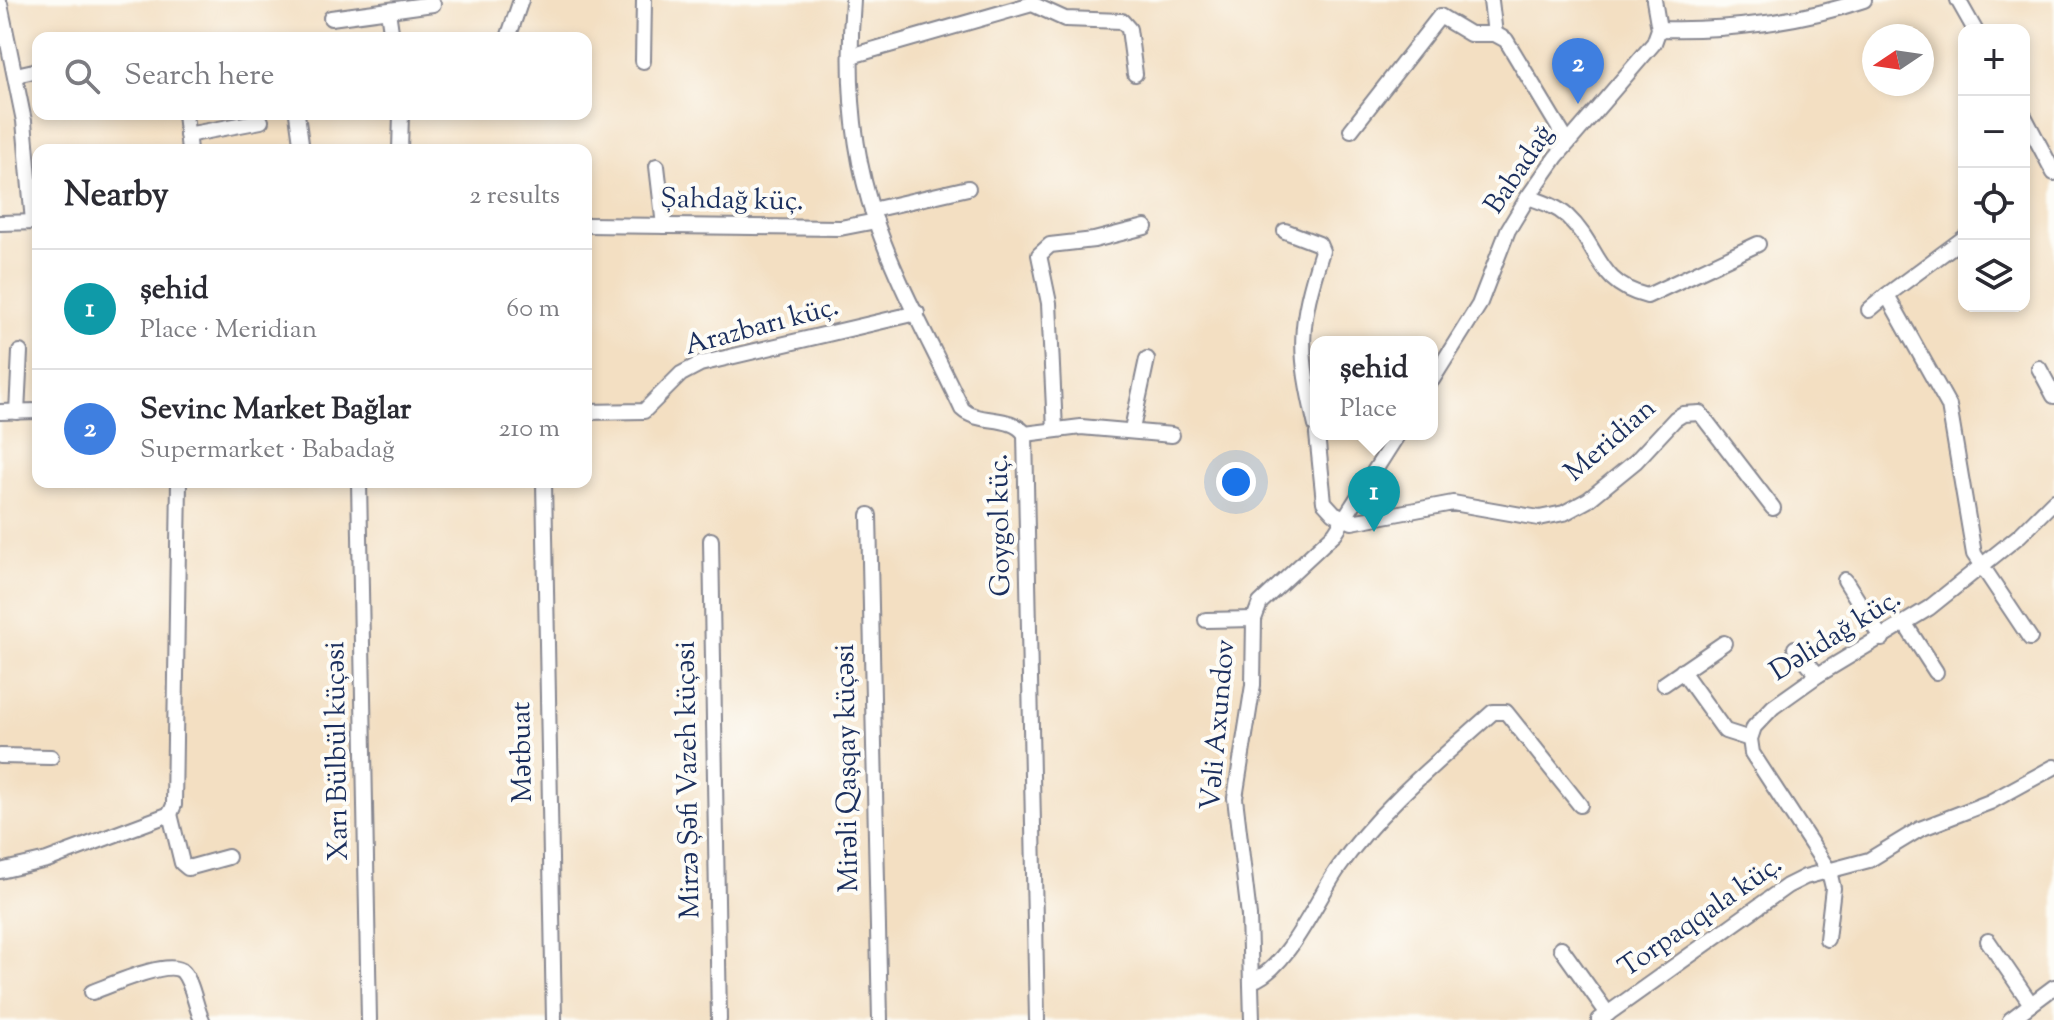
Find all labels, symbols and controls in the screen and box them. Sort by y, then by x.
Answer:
north arrow [1862,24,1934,96]
map controls [1958,24,2030,312]
button: + [1958,24,2030,96]
search box [32,32,592,120]
pin: 2 [1552,38,1604,104]
icon: search [60,54,104,98]
text: Search here [124,55,274,98]
button: − [1958,96,2030,168]
street label: Babadağ [1475,117,1565,223]
button: locate [1958,168,2030,240]
text: Nearby [64,172,169,221]
text: 2 results [469,178,560,215]
street label: Şahdağ küç. [660,180,804,222]
button: layers [1958,240,2030,312]
text: şehid [140,269,209,312]
street label: Arazbarı küç. [681,287,843,367]
text: 1 [86,291,94,328]
text: 60 m [506,291,560,328]
text: Place · Meridian [140,312,317,349]
popup [1310,336,1438,440]
text: şehid [1340,348,1408,391]
text: Sevinc Market Bağlar [140,389,411,432]
street label: Meridian [1556,390,1666,492]
text: Place [1340,391,1397,428]
text: 2 [84,411,96,448]
text: 210 m [498,411,560,448]
text: Supermarket · Babadağ [140,432,395,469]
street label: Goygol küç. [980,453,1022,597]
your location [1216,462,1256,502]
pin: 1 [1348,466,1400,532]
street label: Dəlidağ küç. [1763,580,1909,692]
street label: Vəli Axundov [1192,637,1246,812]
street label: Xarı Bülbül küçəsi [316,641,360,861]
street label: Mirzə Şəfi Vazeh küçəsi [667,641,711,919]
street label: Mirəli Qaşqay küçəsi [826,643,870,893]
street label: Mətbuat [502,701,544,803]
street label: Torpaqqala küç. [1611,846,1791,988]

